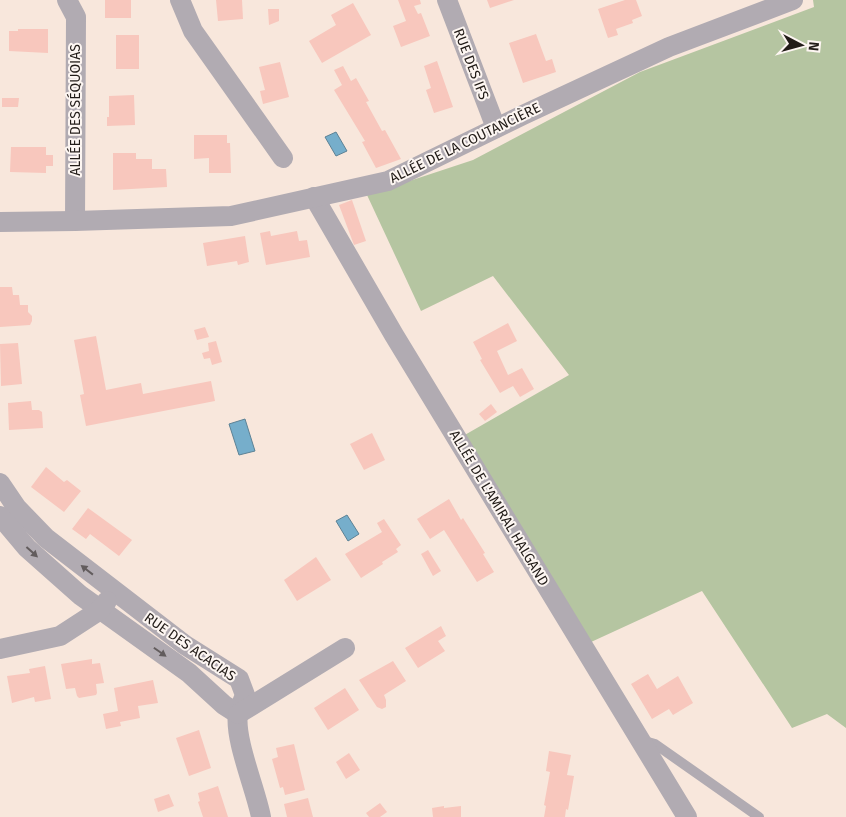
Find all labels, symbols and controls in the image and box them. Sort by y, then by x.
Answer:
north arrow [776,20,826,70]
street label: RUE DES IFS [450,26,492,102]
text: N [804,41,822,52]
street label: ALLÉE DES SÉQUOIAS [66,44,84,176]
street label: ALLÉE DE LA COUTANCIÈRE [386,98,543,187]
street label: ALLÉE DE L'AMIRAL HALGAND [446,427,553,589]
one-way arrow [26,546,38,558]
one-way arrow [81,565,94,576]
street label: RUE DES ACACIAS [141,609,239,685]
one-way arrow [153,647,167,657]

